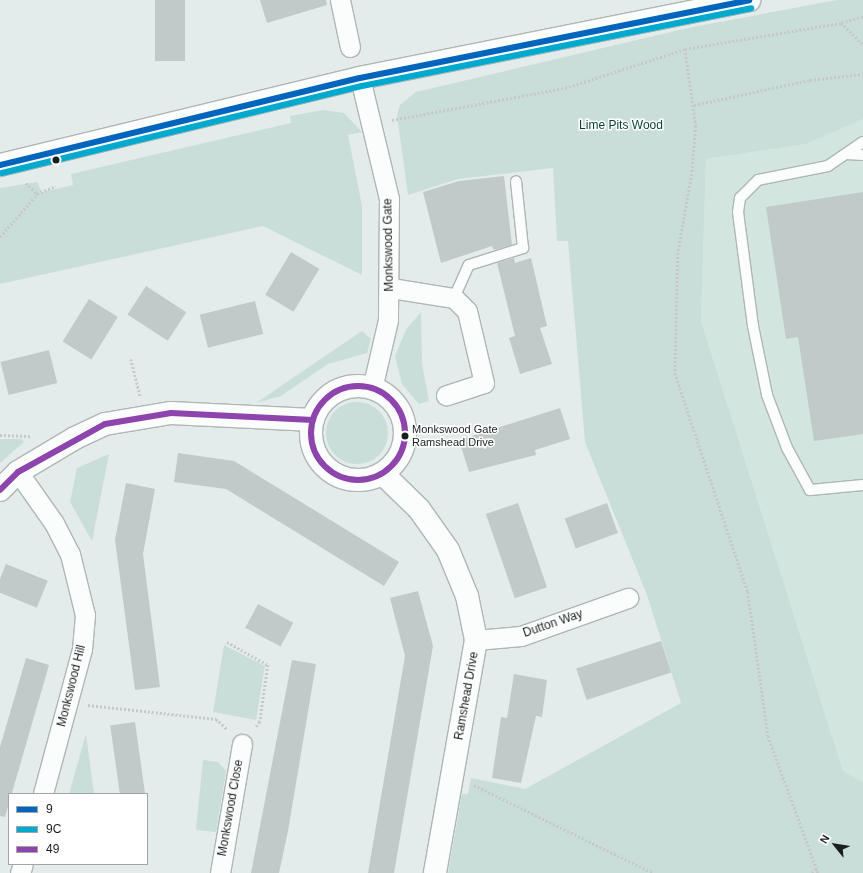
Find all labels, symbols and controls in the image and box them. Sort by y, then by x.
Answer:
park label: Lime Pits Wood [579,119,663,133]
unlabelled marker [51,155,61,165]
street label: Monkswood Gate [381,198,397,292]
place label: Monkswood Gate Ramshead Drive [412,423,498,449]
marker: Monkswood Gate Ramshead Drive [400,431,410,441]
street label: Dutton Way [521,607,585,641]
street label: Monkswood Hill [55,643,89,729]
street label: Ramshead Drive [452,651,482,741]
street label: Monkswood Close [215,758,247,858]
legend [8,793,148,865]
text: 9 [46,802,53,816]
text: 9C [46,822,61,836]
north arrow [815,825,855,865]
text: N [817,833,832,845]
text: 49 [46,842,59,856]

